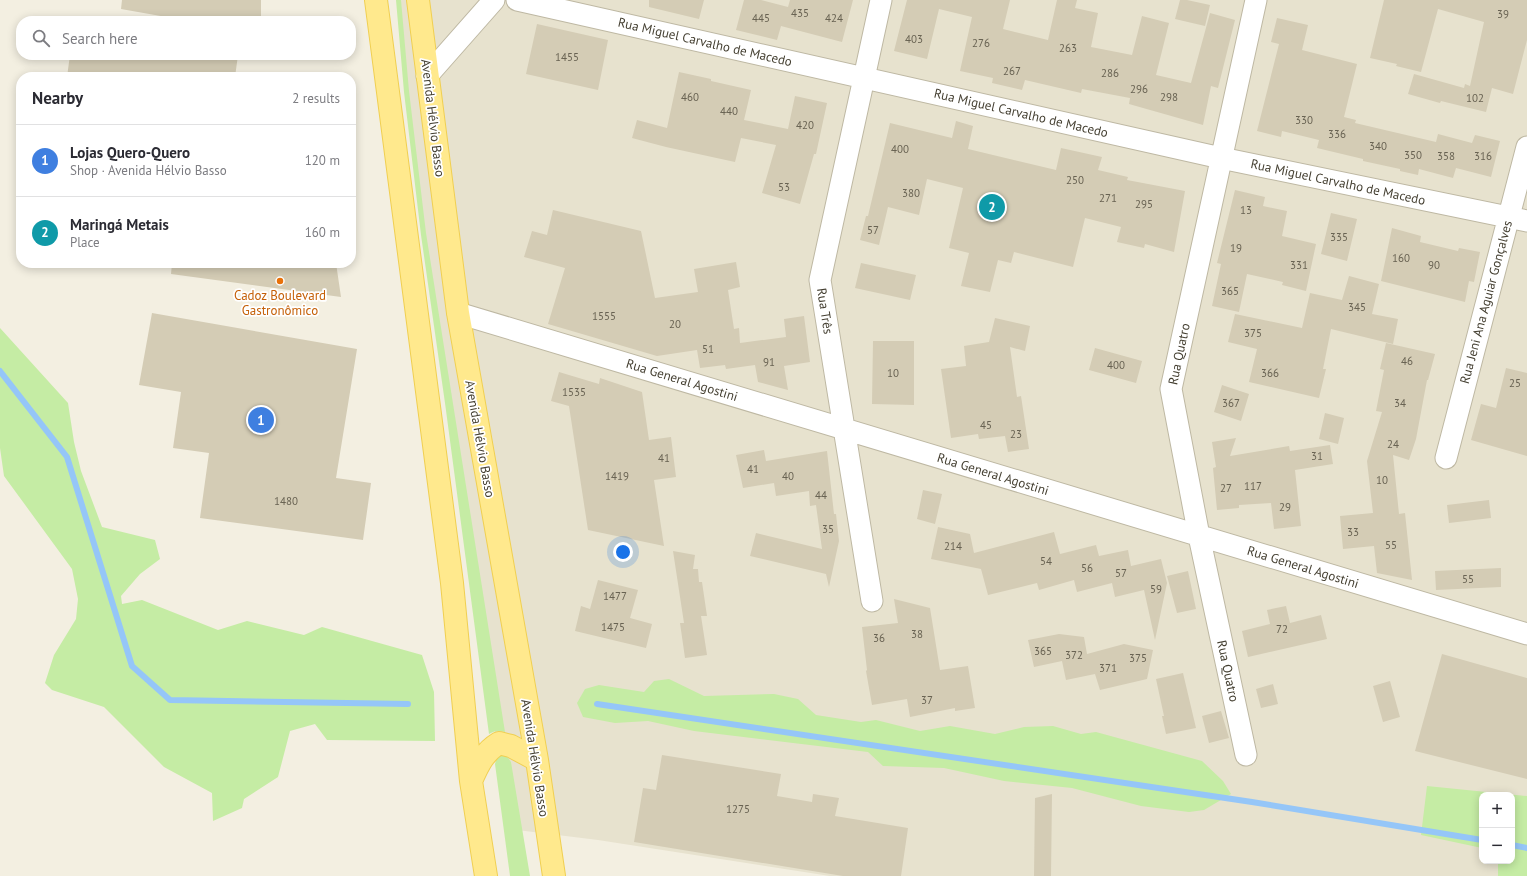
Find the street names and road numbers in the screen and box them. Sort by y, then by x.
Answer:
street label: Rua Miguel Carvalho de Macedo [616,14,794,70]
street label: Avenida Hélvio Basso [417,58,449,178]
street label: Rua Miguel Carvalho de Macedo [932,85,1110,141]
street label: Rua Miguel Carvalho de Macedo [1249,155,1427,209]
street label: Rua Jeni Ana Aguiar Gonçalves [1456,218,1516,386]
street label: Rua Três [813,287,837,335]
street label: Rua Quatro [1164,322,1194,386]
street label: Rua General Agostini [624,355,740,405]
street label: Avenida Hélvio Basso [461,379,499,499]
street label: Rua General Agostini [935,449,1051,499]
street label: Rua General Agostini [1245,542,1361,592]
street label: Rua Quatro [1213,639,1243,703]
street label: Avenida Hélvio Basso [517,698,553,818]

